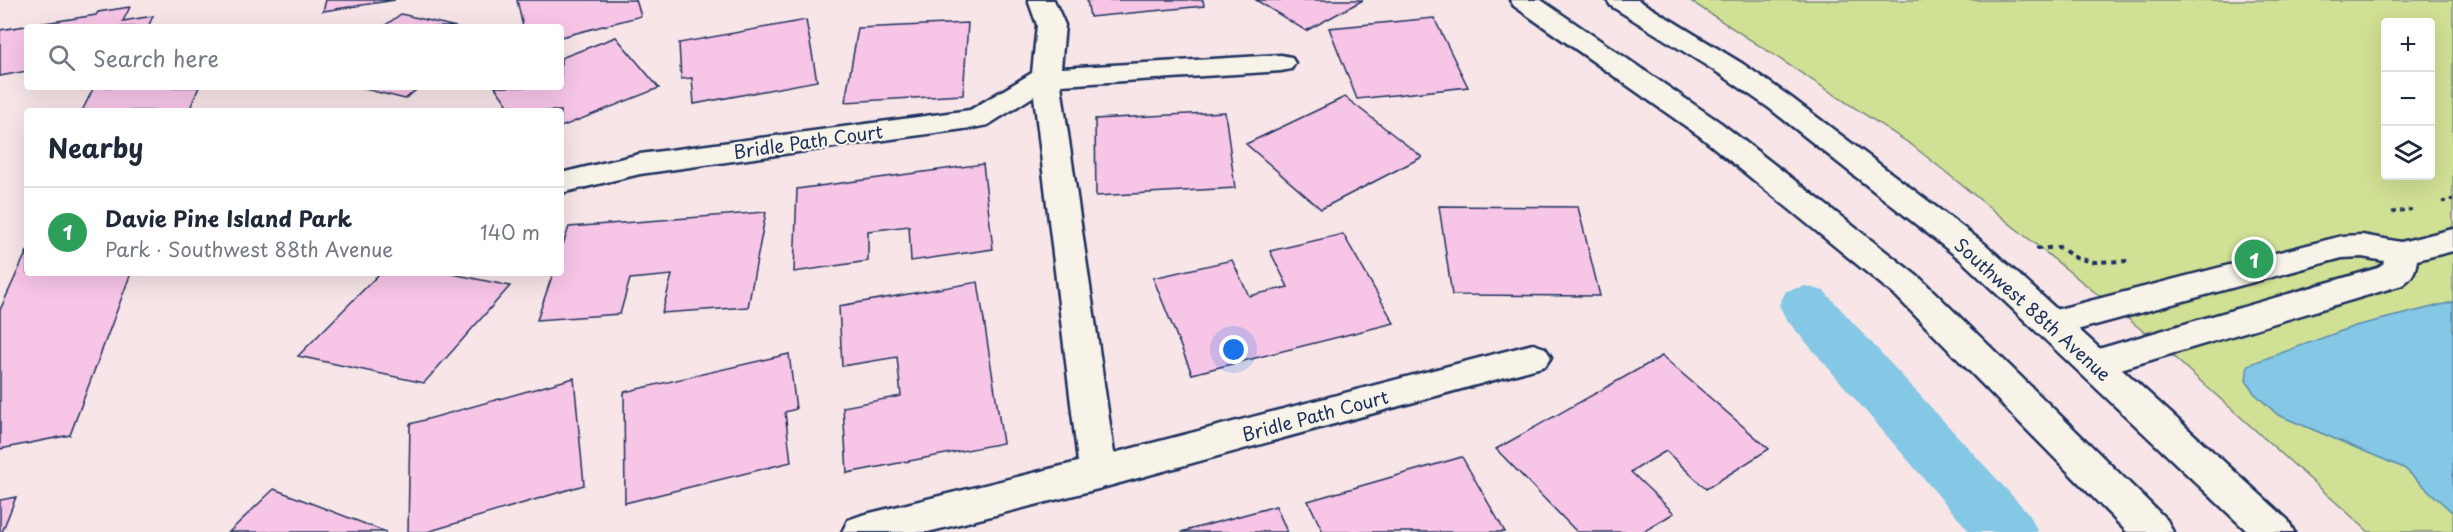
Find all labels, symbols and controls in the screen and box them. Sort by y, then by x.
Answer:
map controls [2381,18,2435,180]
button: + [2381,18,2435,72]
search box [24,24,564,90]
icon: search [45,41,78,74]
text: Search here [93,41,219,74]
button: − [2381,72,2435,126]
street label: Bridle Path Court [732,117,884,165]
button: layers [2381,126,2435,180]
text: Nearby [48,128,143,167]
text: Davie Pine Island Park [105,201,352,234]
text: 1 [63,217,72,247]
text: 140 m [480,217,540,247]
street label: Southwest 88th Avenue [1949,231,2117,387]
text: Park · Southwest 88th Avenue [105,234,393,264]
pin: 1 [2234,236,2274,282]
your location [1219,335,1248,364]
street label: Bridle Path Court [1239,383,1391,447]

